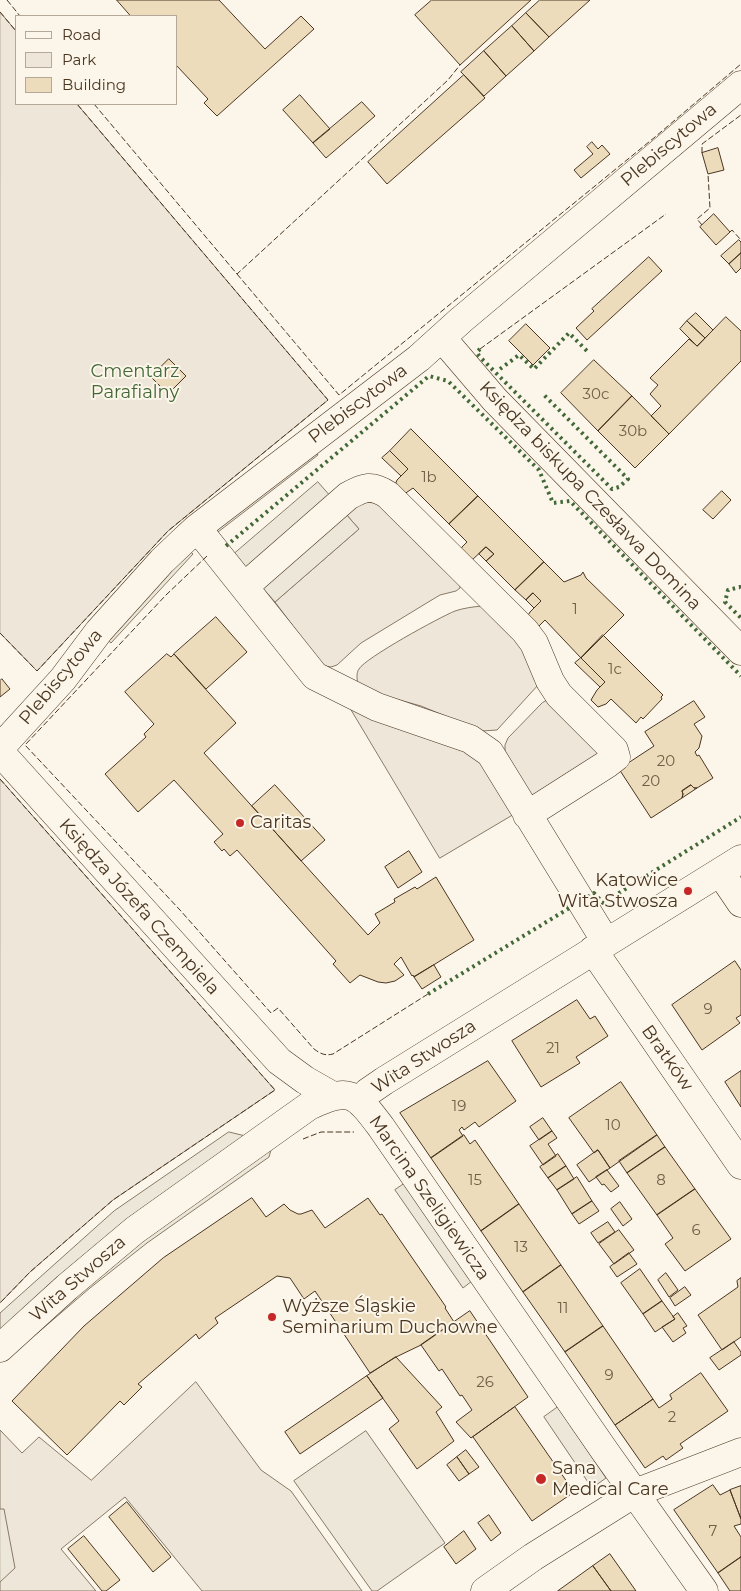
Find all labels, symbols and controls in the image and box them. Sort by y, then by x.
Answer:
legend [15,15,178,105]
text: Road [62,25,101,44]
text: Park [62,50,96,69]
text: Building [62,75,126,94]
street label: Plebiscytowa [617,99,721,191]
street label: Plebiscytowa [304,360,412,448]
park label: Cmentarz Parafialny [91,361,179,404]
street label: Księdza biskupa Czesława Domina [475,377,705,615]
house number: 30c [583,386,609,404]
house number: 30b [619,423,647,441]
house number: 1b [421,469,437,487]
house number: 1 [572,601,578,619]
street label: Plebiscytowa [15,625,107,729]
house number: 1c [608,661,622,679]
house number: 20 [657,753,675,771]
house number: 20 [642,773,660,791]
place label: Caritas [250,812,311,834]
street label: Księdza Józefa Czempiela [54,814,224,1000]
marker: Caritas [234,817,246,829]
place label: Katowice Wita Stwosza [558,870,678,912]
marker: Katowice Wita Stwosza [682,885,694,897]
house number: 9 [703,1001,713,1019]
street label: Wita Stwosza [368,1015,480,1099]
street label: Bratków [637,1021,697,1095]
house number: 21 [546,1040,560,1058]
house number: 19 [452,1098,466,1116]
street label: Marcina Szeligiewicza [364,1111,494,1285]
house number: 10 [605,1117,621,1135]
house number: 15 [468,1172,482,1190]
house number: 8 [656,1172,666,1190]
house number: 6 [691,1222,701,1240]
street label: Wita Stwosza [26,1231,130,1327]
house number: 13 [514,1239,528,1257]
place label: Wyższe Śląskie Seminarium Duchowne [282,1296,498,1338]
house number: 11 [558,1300,568,1318]
marker: Wyższe Śląskie Seminarium Duchowne [266,1311,278,1323]
house number: 9 [604,1367,614,1385]
house number: 26 [476,1374,494,1392]
house number: 2 [668,1409,676,1427]
place label: Sana Medical Care [552,1458,669,1500]
marker: Sana Medical Care [534,1472,548,1486]
house number: 7 [709,1523,717,1541]

